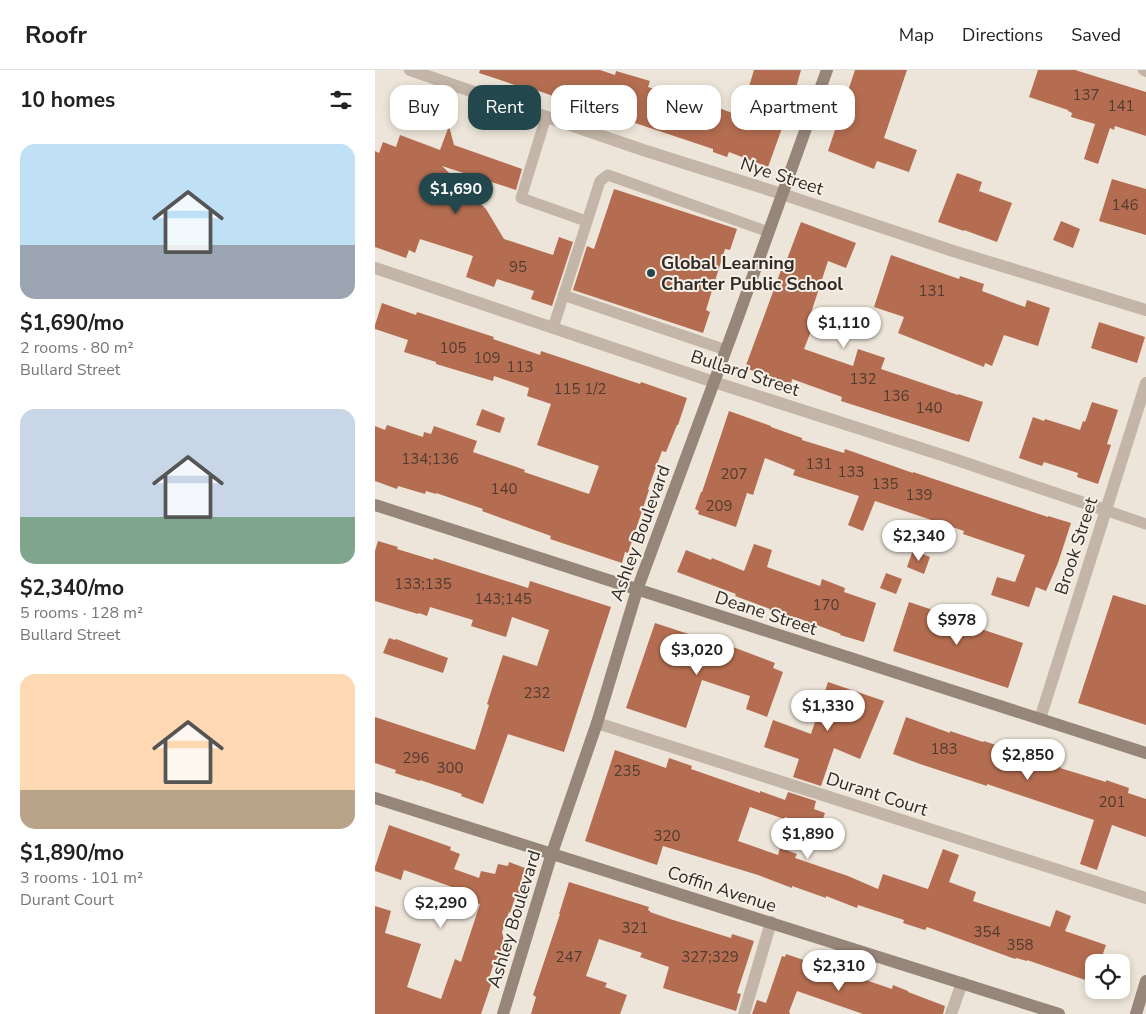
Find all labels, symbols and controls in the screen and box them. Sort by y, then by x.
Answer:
text: Roofr [25,19,87,51]
text: Map [899,23,934,47]
text: Directions [962,23,1043,47]
text: Saved [1071,23,1121,47]
chip: Buy [390,85,458,130]
chip: Rent [468,85,541,130]
chip: Filters [551,85,637,130]
chip: New [647,85,721,130]
chip: Apartment [731,85,855,130]
house number: 137 [1072,85,1100,105]
text: 10 homes [20,86,115,114]
icon: filters [327,86,355,114]
house number: 141 [1107,96,1135,116]
street label: Nye Street [738,151,827,201]
pin: $1,690 [415,172,497,215]
icon: home [143,177,233,267]
text: $1,690 [430,178,482,200]
house number: 146 [1111,195,1139,215]
place label: Global Learning Charter Public School [661,251,843,296]
house number: 95 [509,257,527,277]
marker: Global Learning Charter Public School [645,267,657,279]
house number: 131 [918,281,946,301]
pin: $1,110 [803,306,885,349]
text: $1,690/mo [20,309,124,337]
text: $1,110 [818,312,870,334]
text: 2 rooms · 80 m² [20,337,133,359]
house number: 105 [439,338,467,358]
street label: Bullard Street [688,344,803,402]
house number: 109 [473,348,501,368]
house number: 113 [506,357,534,377]
text: Bullard Street [20,359,120,381]
house number: 132 [849,369,877,389]
house number: 115 1/2 [553,379,607,399]
house number: 136 [882,386,910,406]
house number: 140 [915,398,943,418]
icon: home [143,442,233,532]
house number: 134;136 [401,449,459,469]
house number: 131 [805,454,833,474]
street label: Ashley Boulevard [604,462,676,604]
house number: 133 [837,462,865,482]
house number: 207 [720,464,748,484]
house number: 135 [871,474,899,494]
house number: 140 [490,479,518,499]
house number: 139 [905,485,933,505]
street label: Brook Street [1049,493,1103,598]
house number: 209 [705,496,733,516]
pin: $2,340 [878,520,960,562]
text: $2,340 [893,525,945,547]
text: $2,340/mo [20,574,124,602]
house number: 133;135 [394,574,452,594]
street label: Deane Street [712,585,821,641]
house number: 143;145 [474,589,532,609]
house number: 170 [812,595,840,615]
text: 5 rooms · 128 m² [20,602,143,624]
pin: $978 [927,604,987,646]
text: $978 [938,609,976,631]
text: Bullard Street [20,624,120,646]
pin: $3,020 [656,634,738,676]
text: $3,020 [671,639,723,661]
house number: 232 [523,683,551,703]
pin: $1,330 [787,690,869,732]
text: $1,330 [802,695,854,717]
icon: home [143,707,233,797]
pin: $2,850 [987,738,1069,781]
house number: 183 [930,739,958,759]
text: $2,850 [1002,744,1054,766]
house number: 296 [402,748,430,768]
house number: 300 [436,758,464,778]
house number: 235 [613,761,641,781]
street label: Durant Court [823,766,931,822]
house number: 201 [1098,792,1126,812]
pin: $1,890 [767,818,849,860]
text: $1,890 [782,823,834,845]
house number: 320 [653,826,681,846]
text: $1,890/mo [20,839,124,867]
street label: Ashley Boulevard [482,847,546,991]
street label: Coffin Avenue [664,860,780,918]
text: 3 rooms · 101 m² [20,867,143,889]
pin: $2,290 [400,886,482,929]
text: Durant Court [20,889,114,911]
text: $2,290 [415,892,467,914]
house number: 321 [621,918,649,938]
house number: 354 [973,922,1001,942]
house number: 358 [1006,935,1034,955]
house number: 247 [555,947,583,967]
house number: 327;329 [681,947,739,967]
pin: $2,310 [798,950,880,992]
map controls [1085,954,1130,999]
button: locate [1085,954,1130,999]
text: $2,310 [813,955,865,977]

